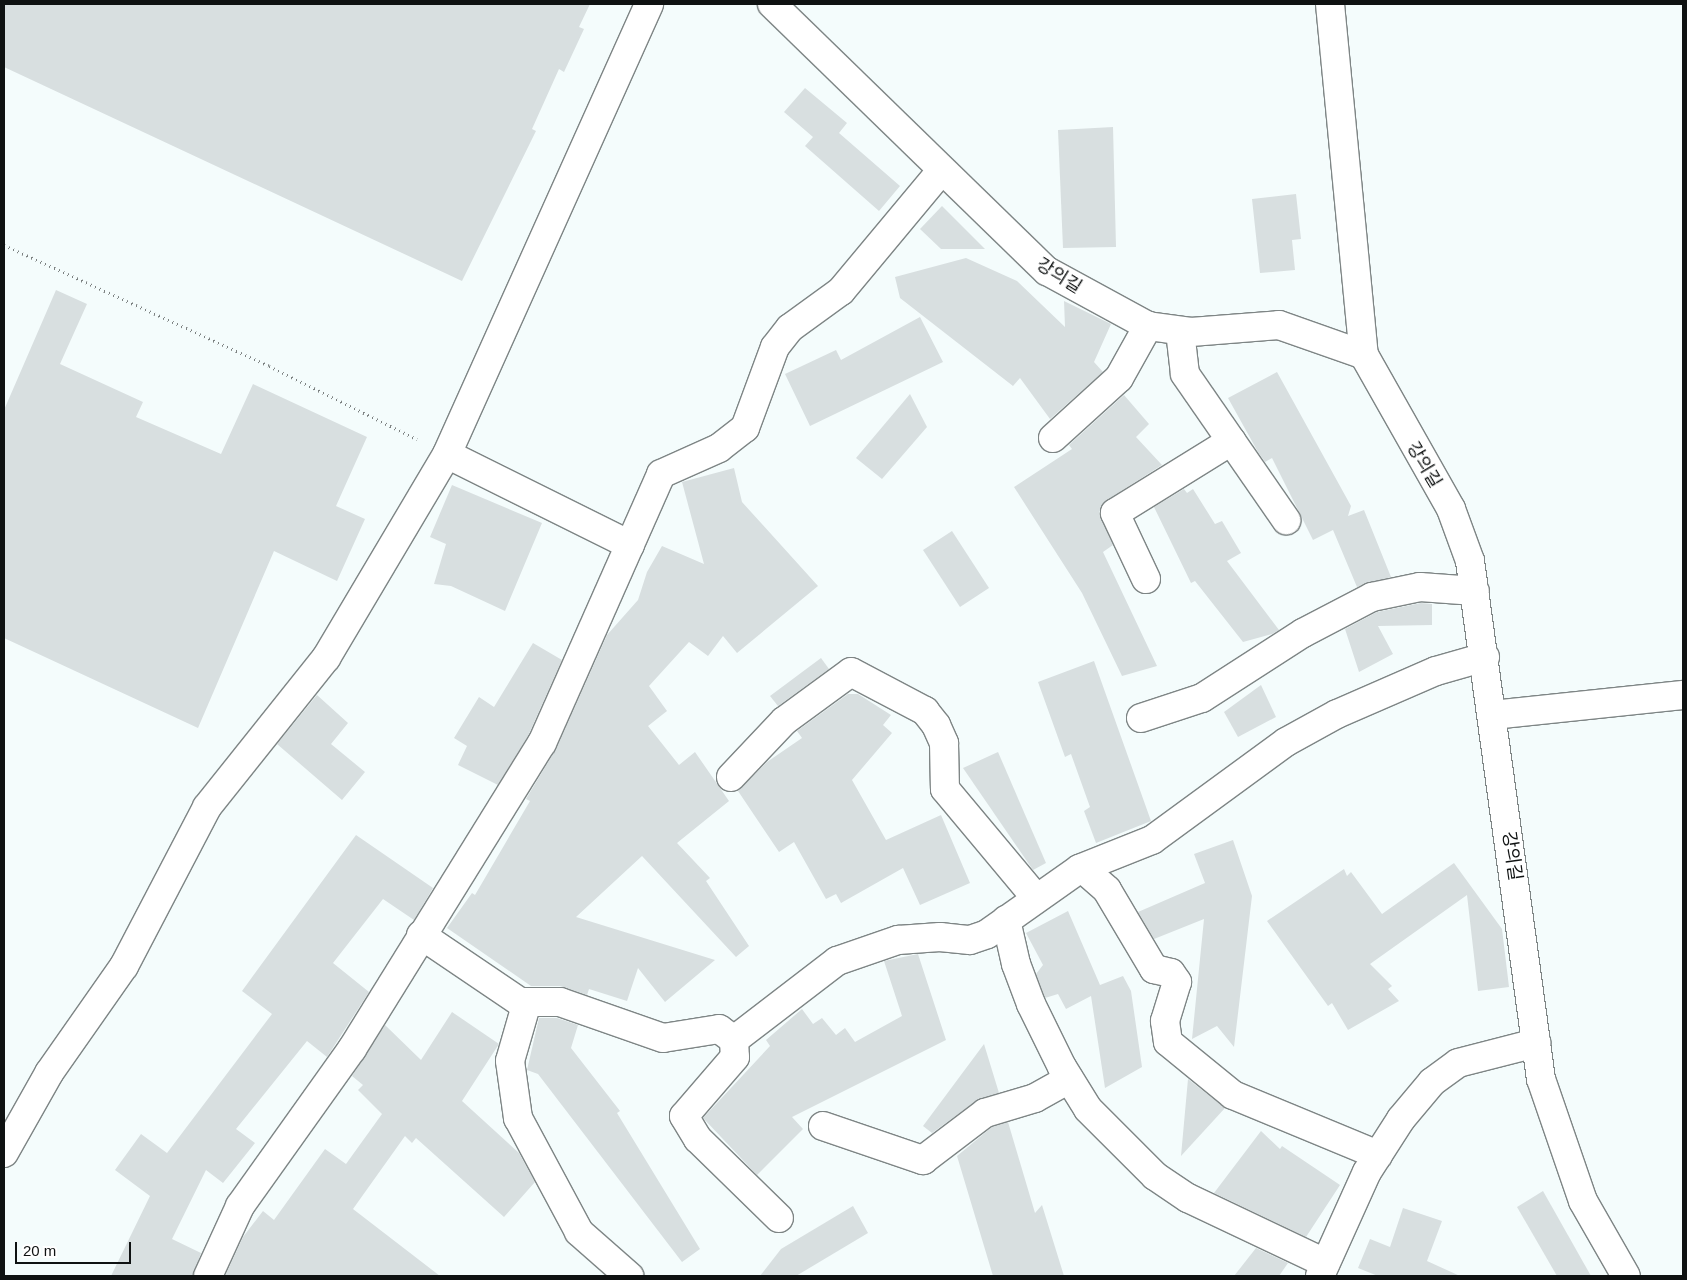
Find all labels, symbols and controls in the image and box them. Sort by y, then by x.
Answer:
street label: 강의길 [1032,254,1086,298]
street label: 강의길 [1402,438,1446,492]
street label: 강의길 [1498,830,1526,882]
scale bar [18,1232,134,1264]
text: 20 m [23,1242,56,1259]

